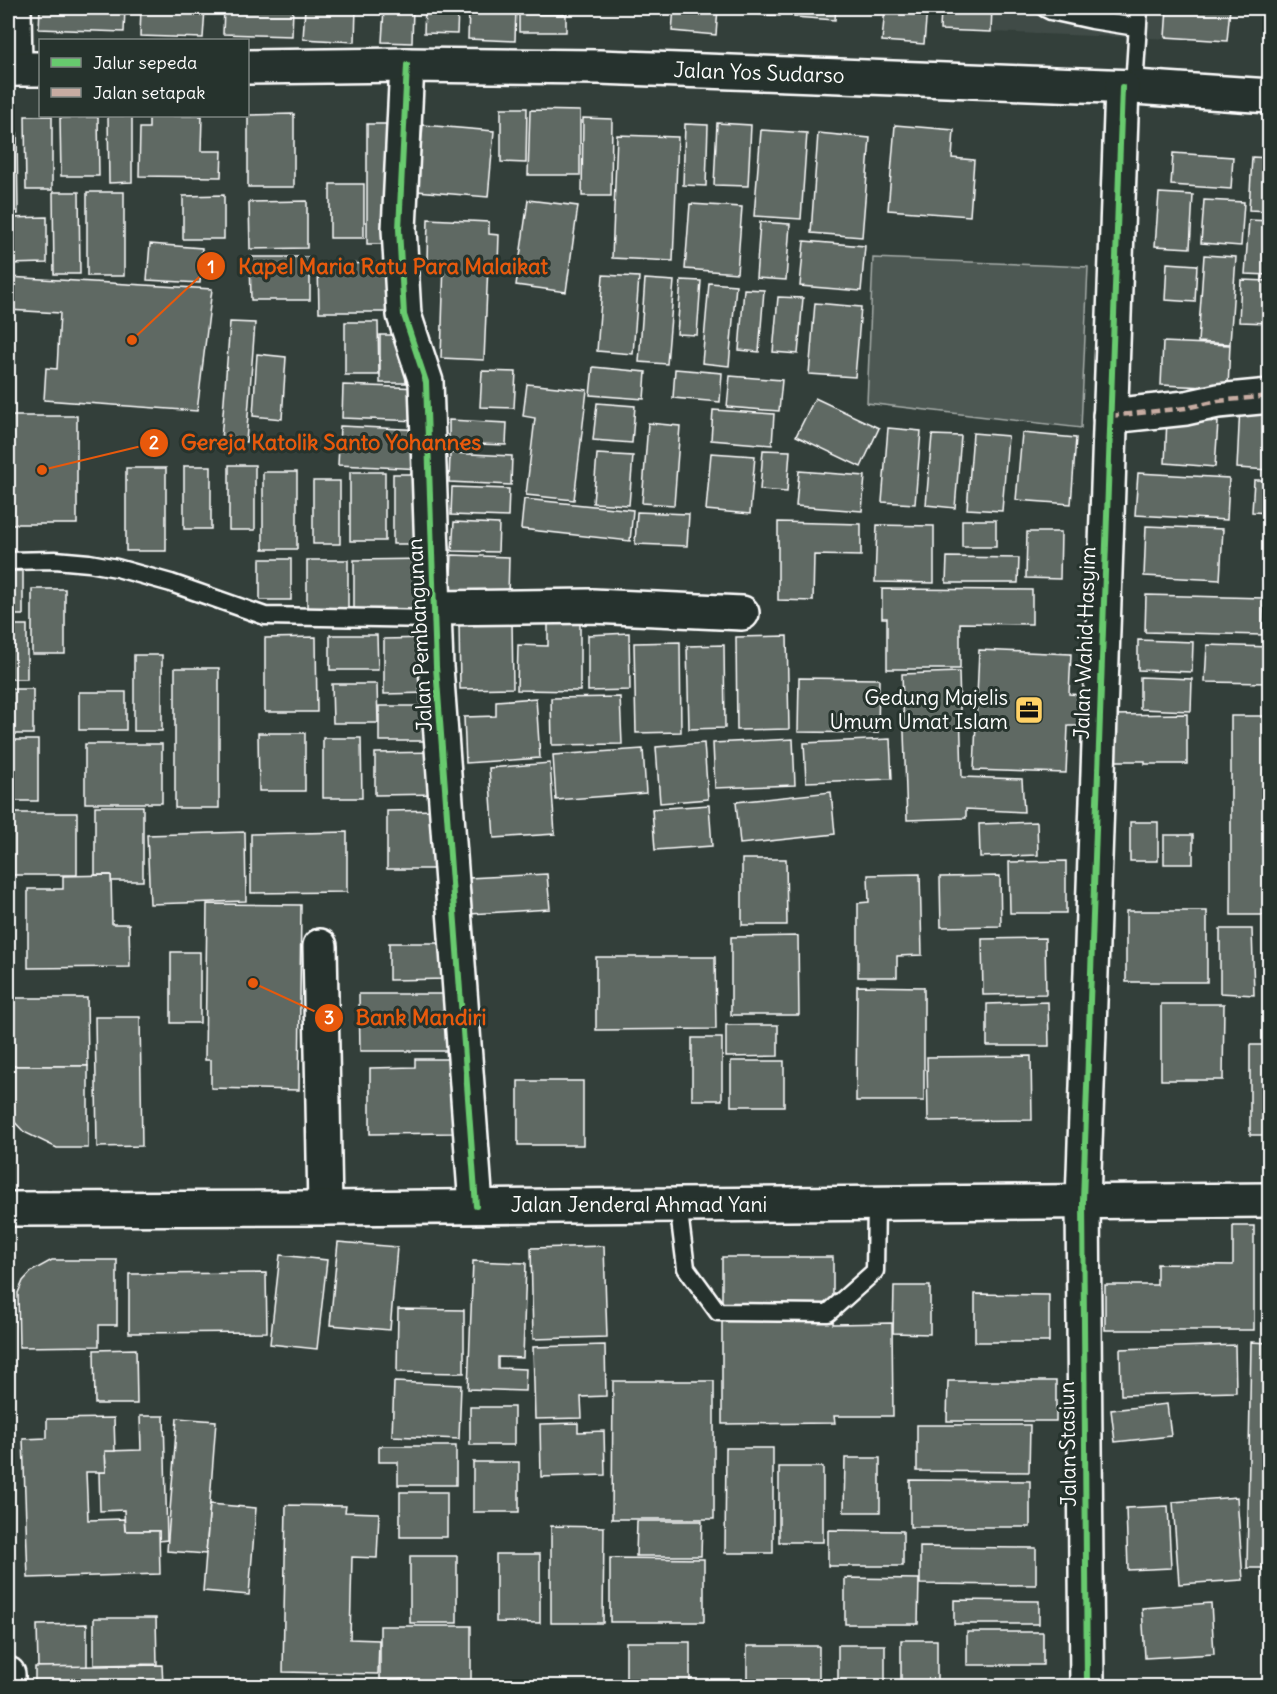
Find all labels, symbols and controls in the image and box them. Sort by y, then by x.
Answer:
legend [39,39,249,117]
text: Jalur sepeda [93,51,197,74]
street label: Jalan Yos Sudarso [673,56,845,89]
text: Jalan setapak [93,81,205,104]
callout: Kapel Maria Ratu Para Malaikat [196,246,560,286]
text: Kapel Maria Ratu Para Malaikat [238,252,549,280]
text: 1 [207,255,215,278]
callout: Gereja Katolik Santo Yohannes [139,423,494,463]
text: Gereja Katolik Santo Yohannes [181,428,481,456]
text: 2 [149,431,159,454]
street label: Jalan Pembangunan [401,537,438,733]
street label: Jalan Wahid Hasyim [1068,546,1101,740]
place label: Gedung Majelis Umum Umat Islam [829,684,1008,735]
office icon: Gedung Majelis Umum Umat Islam [1013,694,1045,726]
callout: Bank Mandiri [314,998,499,1038]
text: Bank Mandiri [356,1003,486,1031]
text: 3 [324,1006,334,1029]
street label: Jalan Jenderal Ahmad Yani [511,1191,767,1218]
street label: Jalan Stasiun [1053,1381,1082,1507]

